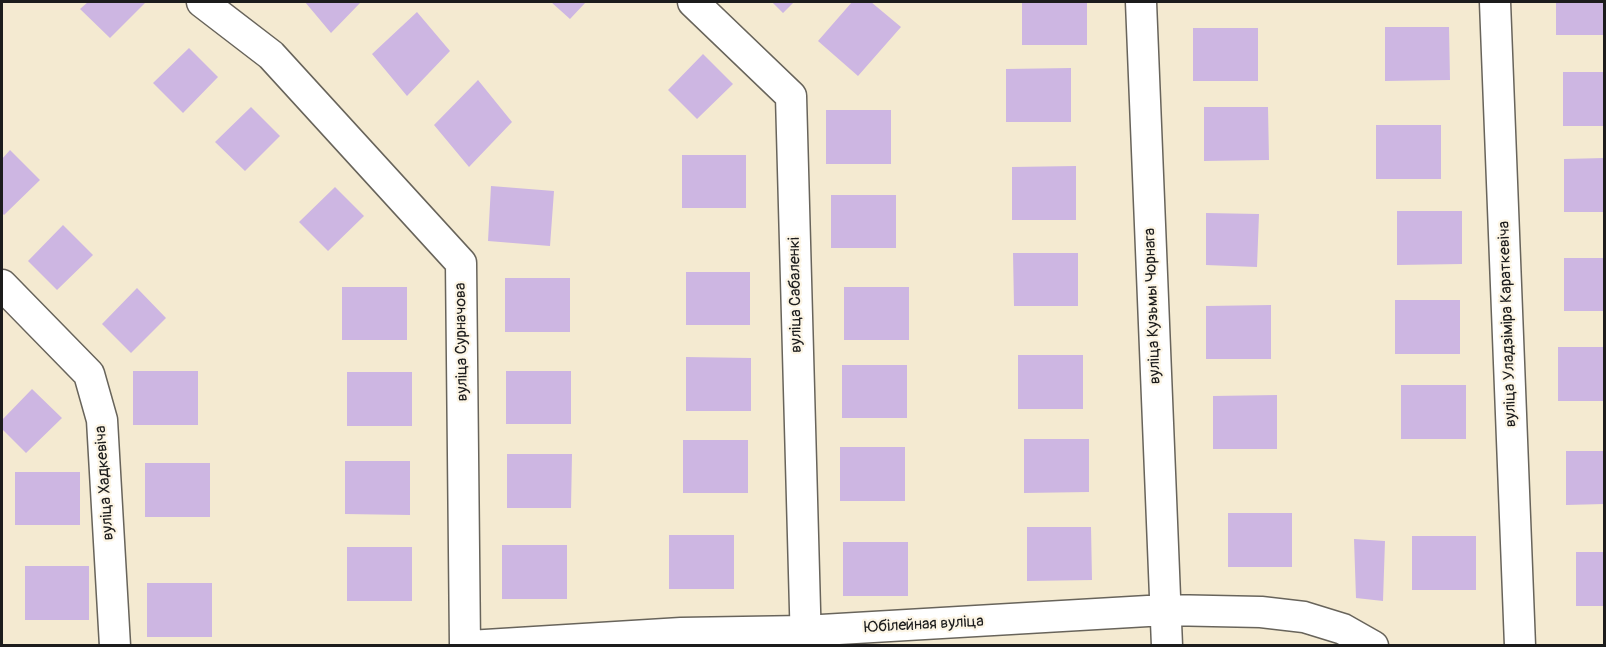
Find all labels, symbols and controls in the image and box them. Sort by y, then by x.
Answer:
street label: вуліца Уладзіміра Караткевіча [1495,221,1521,427]
street label: вуліца Кузьмы Чорнага [1141,228,1165,384]
street label: вуліца Сабаленкі [785,237,807,353]
street label: вуліца Сурначова [451,283,473,401]
street label: вуліца Хадкевіча [91,425,119,541]
street label: Юбілейная вуліца [864,612,984,638]

